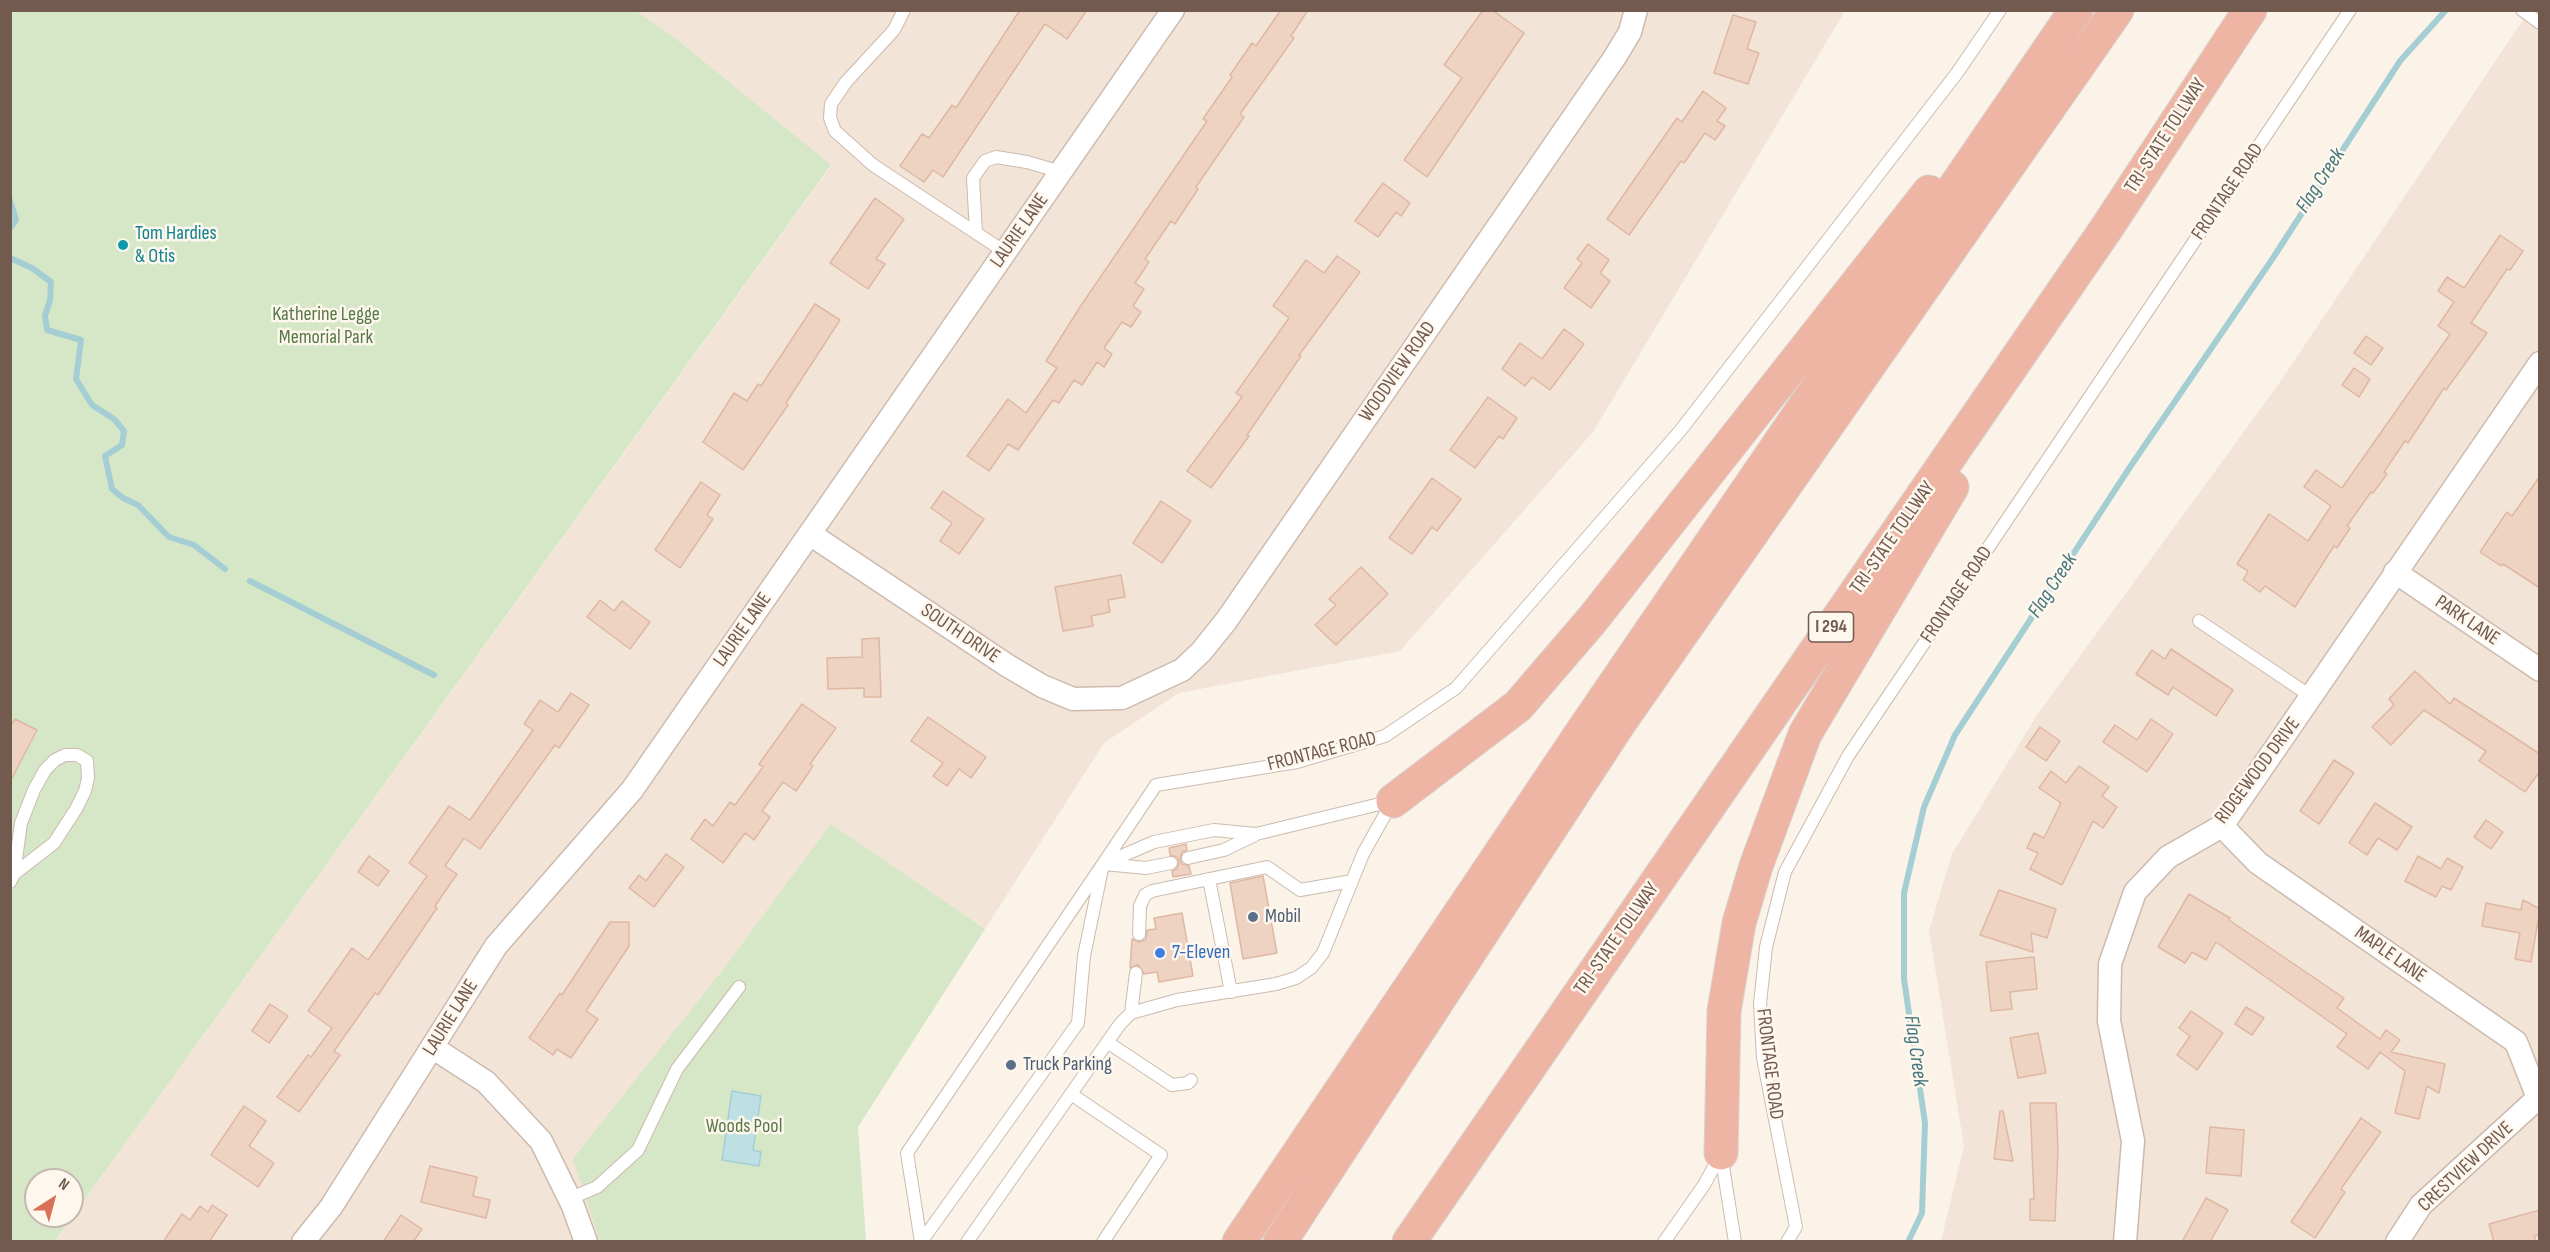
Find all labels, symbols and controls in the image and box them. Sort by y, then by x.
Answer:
street label: TRI-STATE TOLLWAY [2120,74,2212,198]
street label: FRONTAGE ROAD [2187,139,2269,245]
water label: Flag Creek [2291,144,2351,218]
street label: LAURIE LANE [986,189,1054,273]
place label: Tom Hardies & Otis [135,222,217,269]
marker: Tom Hardies & Otis [116,238,130,252]
park label: Katherine Legge Memorial Park [272,303,380,350]
street label: WOODVIEW ROAD [1355,317,1441,427]
street label: TRI-STATE TOLLWAY [1845,477,1941,599]
street label: FRONTAGE ROAD [1916,542,1998,648]
water label: Flag Creek [2023,549,2083,623]
street label: LAURIE LANE [709,588,777,672]
street label: PARK LANE [2430,591,2504,651]
street label: SOUTH DRIVE [916,599,1004,669]
road number: I 294 [1808,612,1854,642]
street label: RIDGEWOOD DRIVE [2210,713,2306,829]
street label: FRONTAGE ROAD [1265,727,1379,777]
street label: TRI-STATE TOLLWAY [1569,878,1665,1000]
place label: Mobil [1265,905,1301,929]
marker: Mobil [1246,910,1260,924]
street label: MAPLE LANE [2349,922,2431,988]
place label: 7-Eleven [1172,941,1230,965]
marker: 7-Eleven [1153,946,1167,960]
street label: LAURIE LANE [418,976,484,1060]
street label: FRONTAGE ROAD [1750,1007,1788,1121]
water label: Flag Creek [1898,1014,1932,1088]
place label: Truck Parking [1023,1053,1112,1077]
marker: Truck Parking [1004,1058,1018,1072]
park label: Woods Pool [706,1115,782,1139]
street label: CRESTVIEW DRIVE [2413,1117,2519,1217]
north arrow [24,1168,84,1228]
text: N [55,1174,73,1195]

